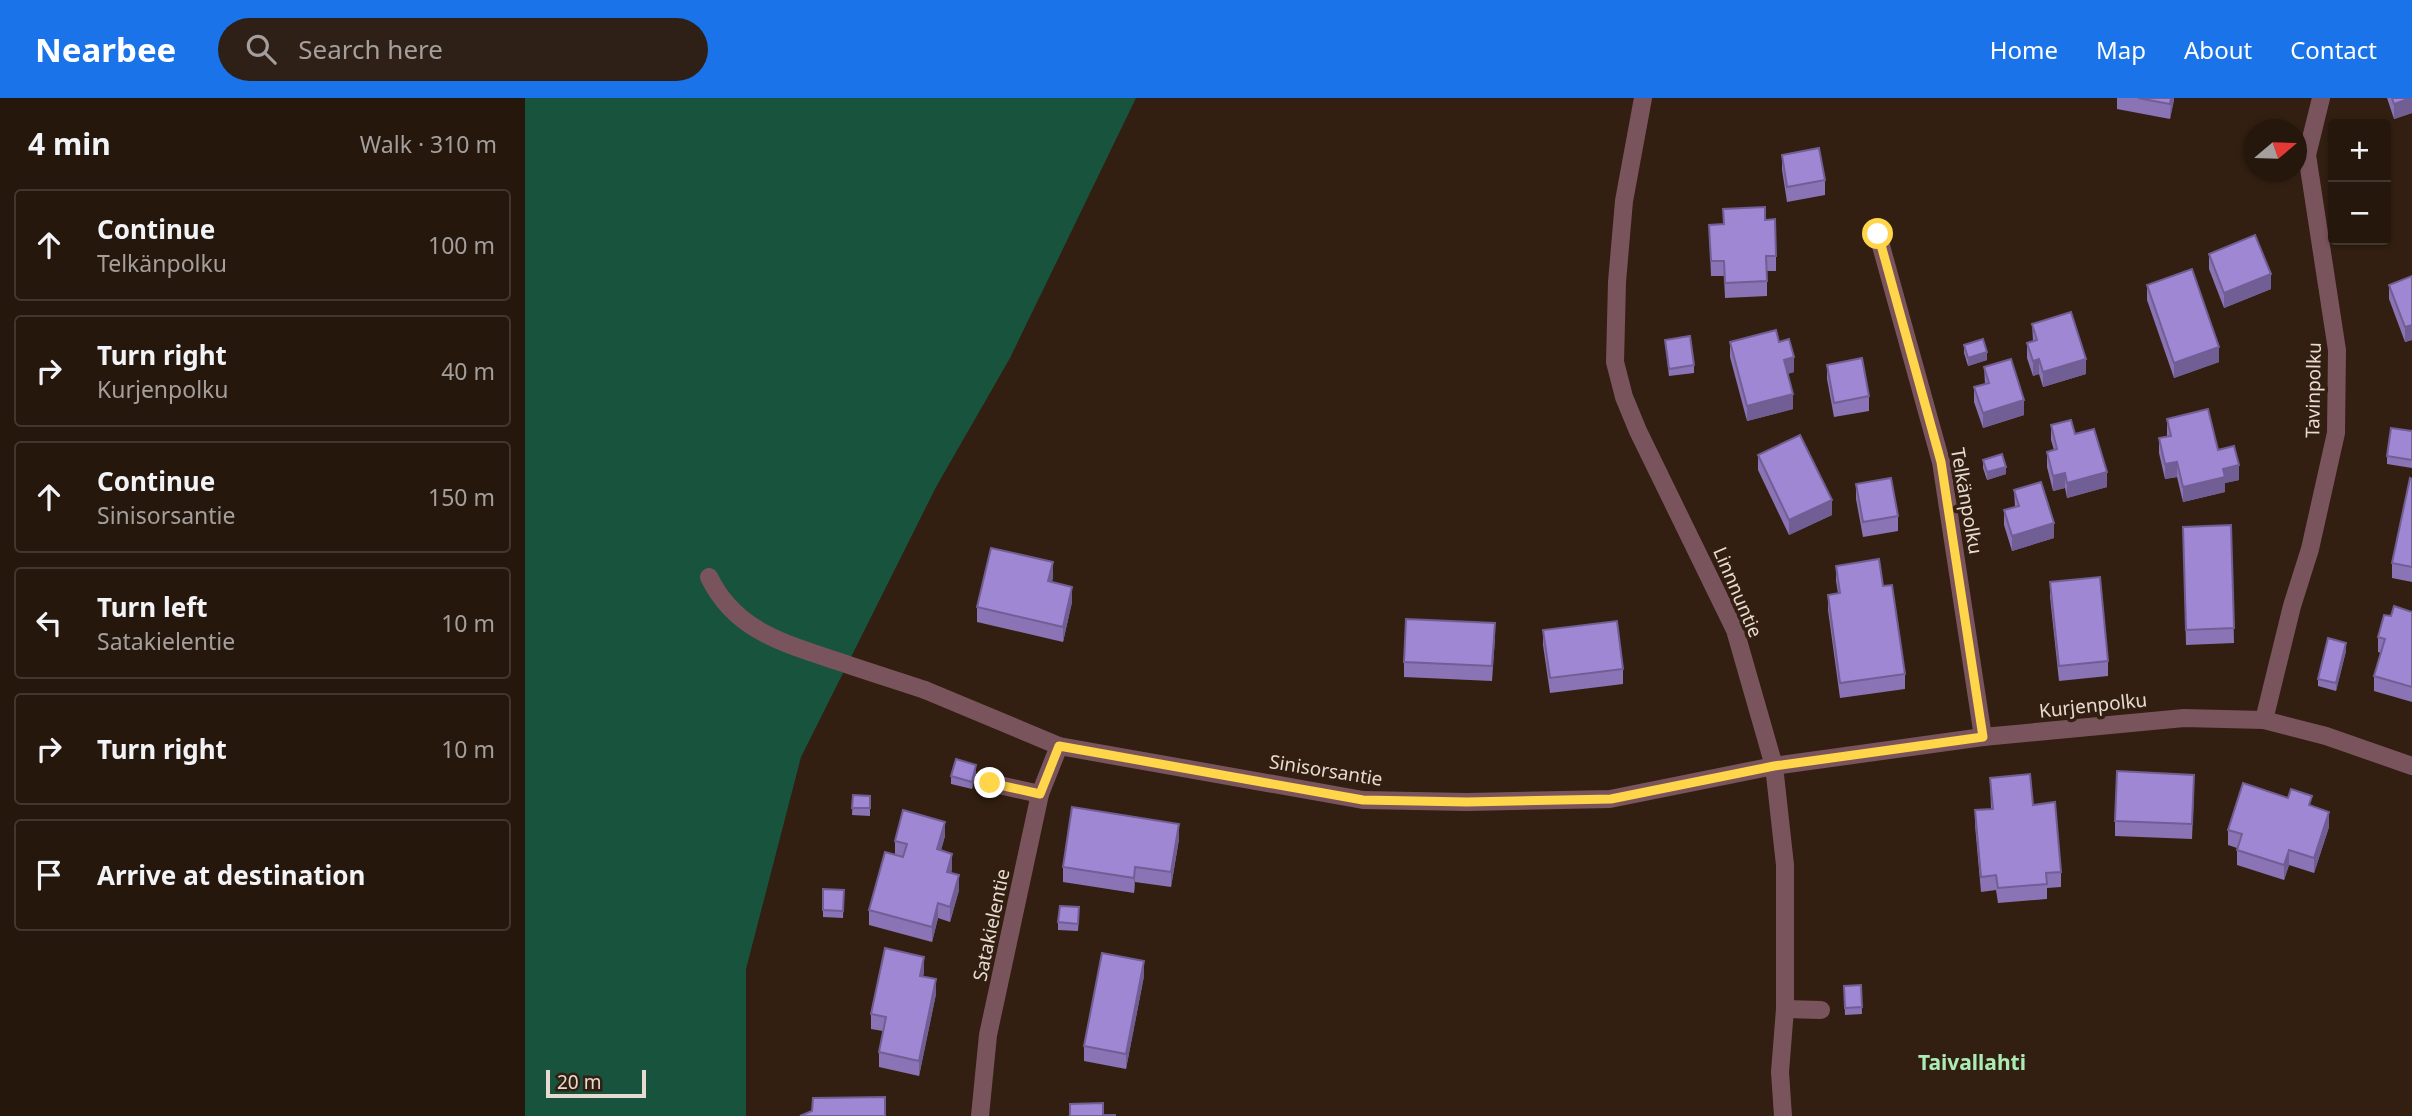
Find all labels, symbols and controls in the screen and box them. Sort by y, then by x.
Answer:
search box [218,18,708,81]
text: Nearbee [35,27,176,72]
icon: search [242,30,280,68]
text: Search here [298,31,443,67]
text: Home [1990,33,2058,66]
text: Map [2096,33,2146,66]
text: About [2184,33,2252,66]
text: Contact [2290,33,2377,66]
north arrow [2244,119,2307,182]
map controls [2328,119,2391,245]
button: + [2328,119,2391,182]
text: 4 min [28,123,111,164]
text: Walk · 310 m [360,128,497,160]
button: − [2328,182,2391,245]
text: Continue [97,211,215,247]
route start [1862,218,1893,249]
icon: ahead [30,226,68,264]
text: 100 m [428,229,495,261]
text: Telkänpolku [97,247,227,279]
text: Turn right [97,337,227,373]
street label: Tavinpolku [2299,342,2327,438]
icon: right [30,352,68,390]
text: 40 m [441,355,495,387]
text: Kurjenpolku [97,373,229,405]
street label: Telkänpolku [1945,446,1989,556]
text: Continue [97,463,215,499]
icon: ahead [30,478,68,516]
text: 150 m [428,481,495,513]
text: Sinisorsantie [97,499,235,531]
street label: Linnnuntie [1707,543,1769,641]
text: Turn left [97,589,208,625]
icon: left [30,604,68,642]
text: 10 m [441,607,495,639]
text: Satakielentie [97,625,235,657]
street label: Kurjenpolku [2038,686,2148,724]
icon: right [30,730,68,768]
text: Turn right [97,731,227,767]
text: 10 m [441,733,495,765]
street label: Sinisorsantie [1267,748,1385,792]
route end [974,767,1005,798]
icon: arrive [30,856,68,894]
text: Arrive at destination [97,857,366,893]
street label: Satakielentie [966,866,1016,984]
district label: Taivallahti [1918,1048,2026,1076]
scale bar [546,1067,646,1099]
text: 20 m [557,1069,601,1095]

